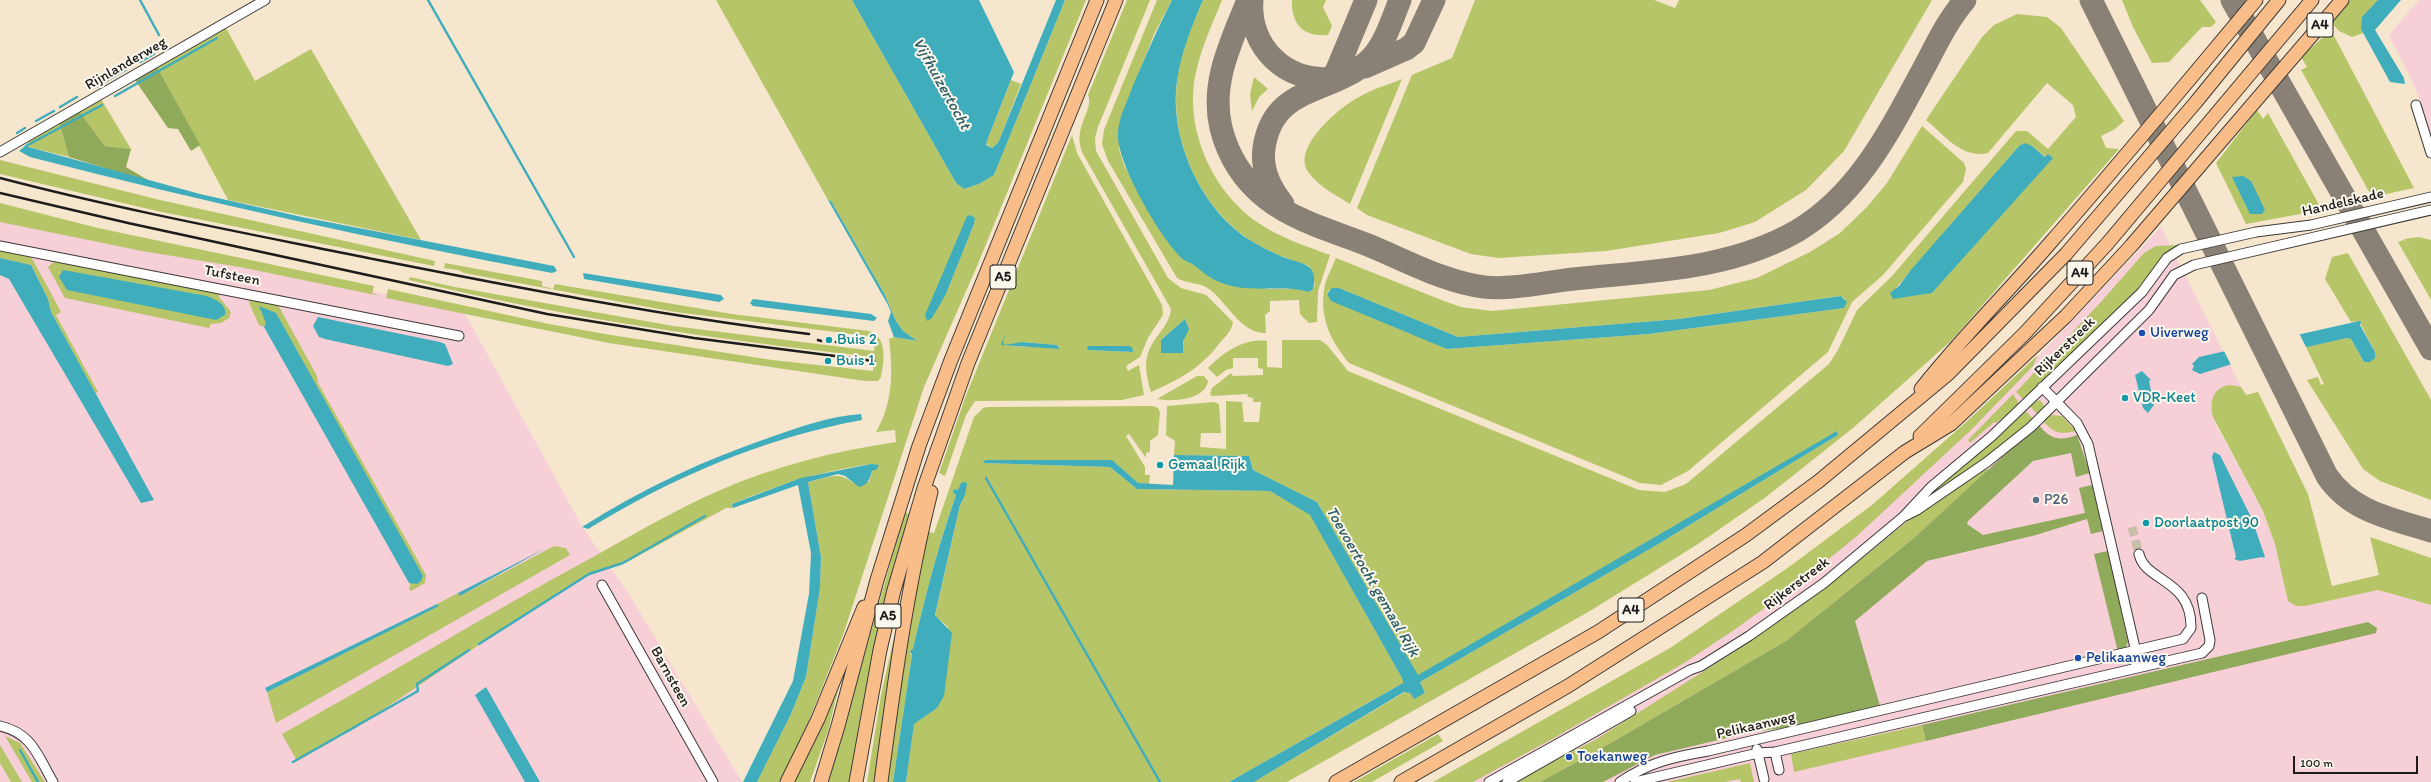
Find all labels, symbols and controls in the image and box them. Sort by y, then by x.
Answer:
road number: A4 [2307,13,2333,37]
street label: Rijnlanderweg [82,33,170,95]
water label: Vijfhuizertocht [908,35,974,133]
street label: Handelskade [2300,185,2386,221]
road number: A4 [2067,261,2093,285]
street label: Tufsteen [203,262,261,290]
road number: A5 [990,265,1016,289]
street label: Rijkerstreek [2031,314,2099,380]
place label: Uiverweg [2150,324,2209,342]
marker: Uiverweg [2137,328,2147,338]
place label: Buis 2 [837,331,877,349]
marker: Buis 2 [824,335,834,345]
place label: Buis 1 [836,352,875,370]
marker: Buis 1 [823,356,833,366]
place label: VDR-Keet [2133,389,2196,407]
marker: VDR-Keet [2120,393,2130,403]
place label: Gemaal Rijk [1168,456,1245,474]
marker: Gemaal Rijk [1155,460,1165,470]
place label: P26 [2044,491,2068,509]
marker: P26 [2031,495,2041,505]
water label: Toevoertocht gemaal Rijk [1321,503,1423,661]
place label: Doorlaatpost 90 [2154,514,2259,532]
marker: Doorlaatpost 90 [2141,518,2151,528]
street label: Rijkerstreek [1761,553,1833,615]
road number: A4 [1618,598,1644,622]
road number: A5 [875,604,901,628]
street label: Barnsteen [646,644,694,710]
place label: Pelikaanweg [2086,649,2166,667]
marker: Pelikaanweg [2073,653,2083,663]
street label: Pelikaanweg [1715,708,1797,744]
place label: Toekanweg [1577,748,1647,766]
scale bar [2295,748,2420,774]
marker: Toekanweg [1564,752,1574,762]
text: 100 m [2300,756,2333,770]

